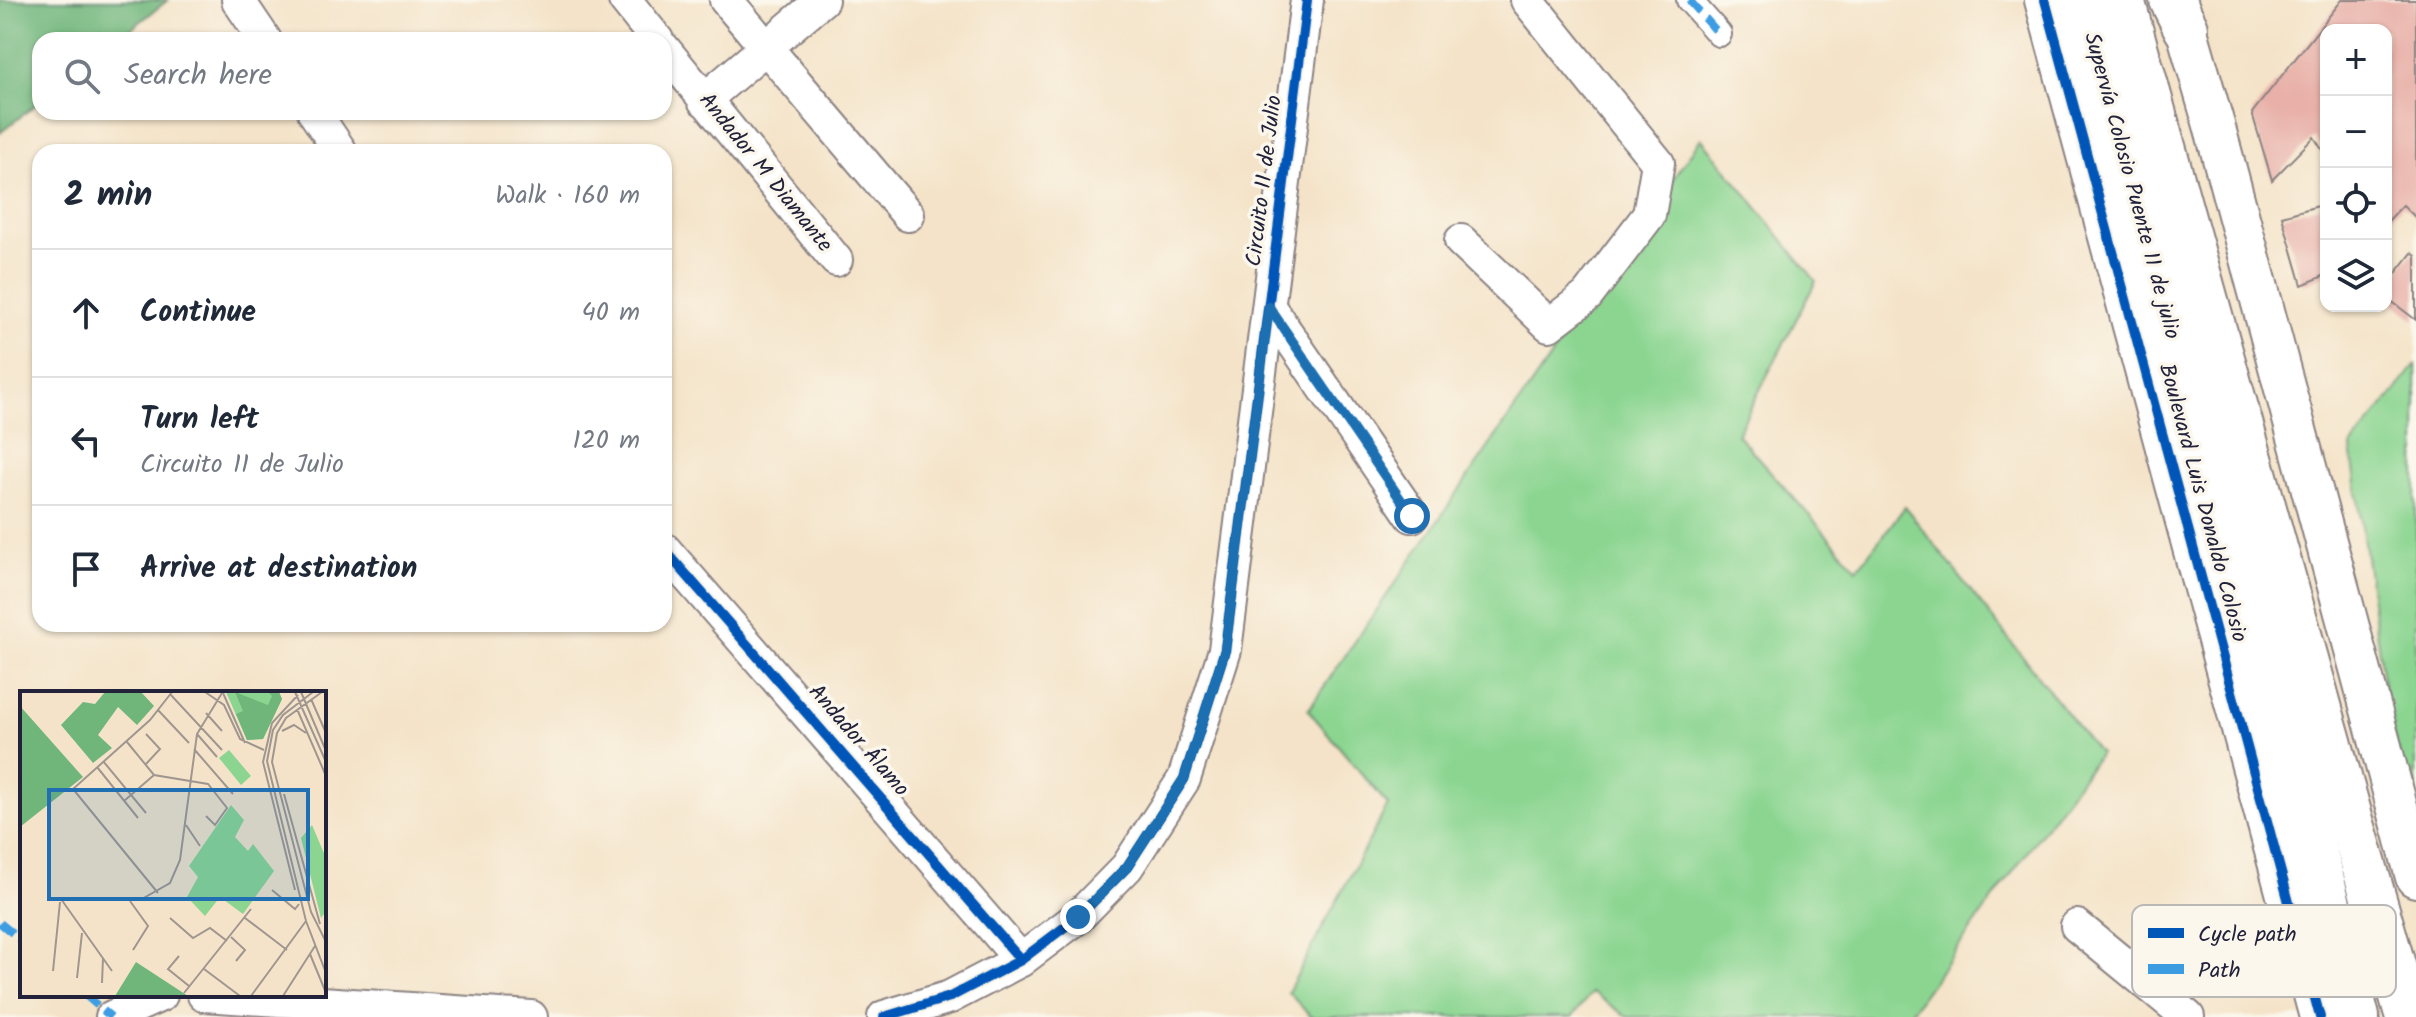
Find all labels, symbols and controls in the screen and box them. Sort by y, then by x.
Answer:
map controls [2320,24,2392,312]
button: + [2320,24,2392,96]
street label: Supervía Colosio Puente 11 de julio [2073,29,2189,343]
search box [32,32,672,120]
text: Search here [124,52,272,100]
icon: search [60,54,104,98]
street label: Andador M Diamante [689,85,841,261]
street label: Circuito 11 de Julio [1237,93,1293,269]
button: − [2320,96,2392,168]
button: locate [2320,168,2392,240]
text: 2 min [64,169,152,223]
text: Walk · 160 m [495,175,640,217]
button: layers [2320,240,2392,312]
text: Continue [140,289,256,337]
icon: ahead [64,291,108,335]
text: 40 m [582,292,640,334]
street label: Boulevard Luis Donaldo Colosio [2148,360,2256,646]
text: Turn left [140,396,259,444]
icon: left [64,419,108,463]
text: 120 m [573,420,640,462]
text: Circuito 11 de Julio [140,444,344,486]
route start [1394,498,1430,534]
text: Arrive at destination [140,545,417,593]
icon: arrive [64,547,108,591]
street label: Andador Álamo [799,677,917,805]
inset map [20,691,326,997]
route end [1060,899,1096,935]
legend [2132,905,2396,997]
text: Cycle path [2198,918,2297,953]
text: Path [2198,954,2241,989]

